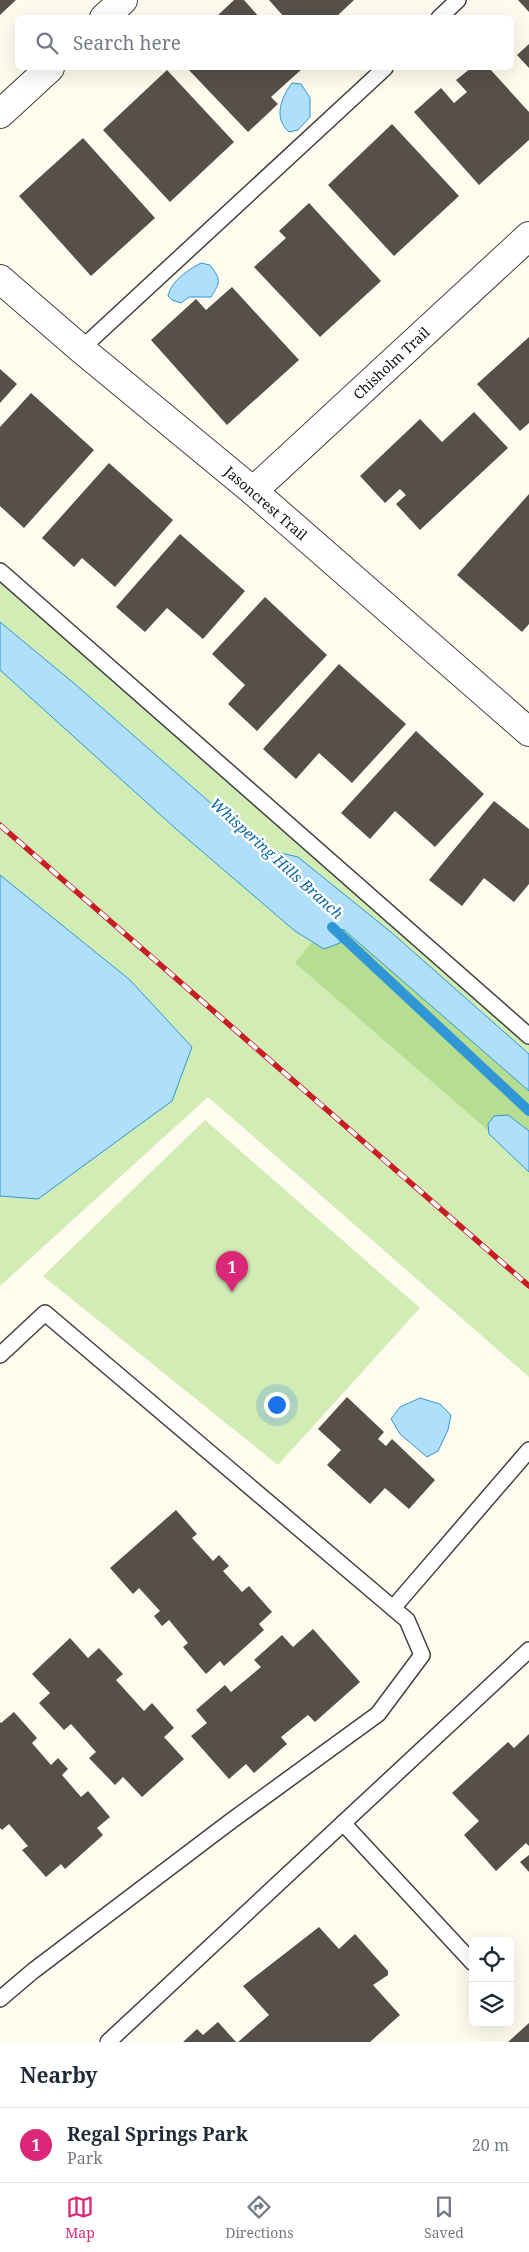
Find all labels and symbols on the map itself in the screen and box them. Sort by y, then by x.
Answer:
street label: Chisholm Trail [349,322,434,403]
street label: Jasoncrest Trail [220,461,312,545]
water label: Whispering Hills Branch [206,793,348,923]
pin: 1 [216,1251,248,1292]
your location [264,1392,290,1418]

